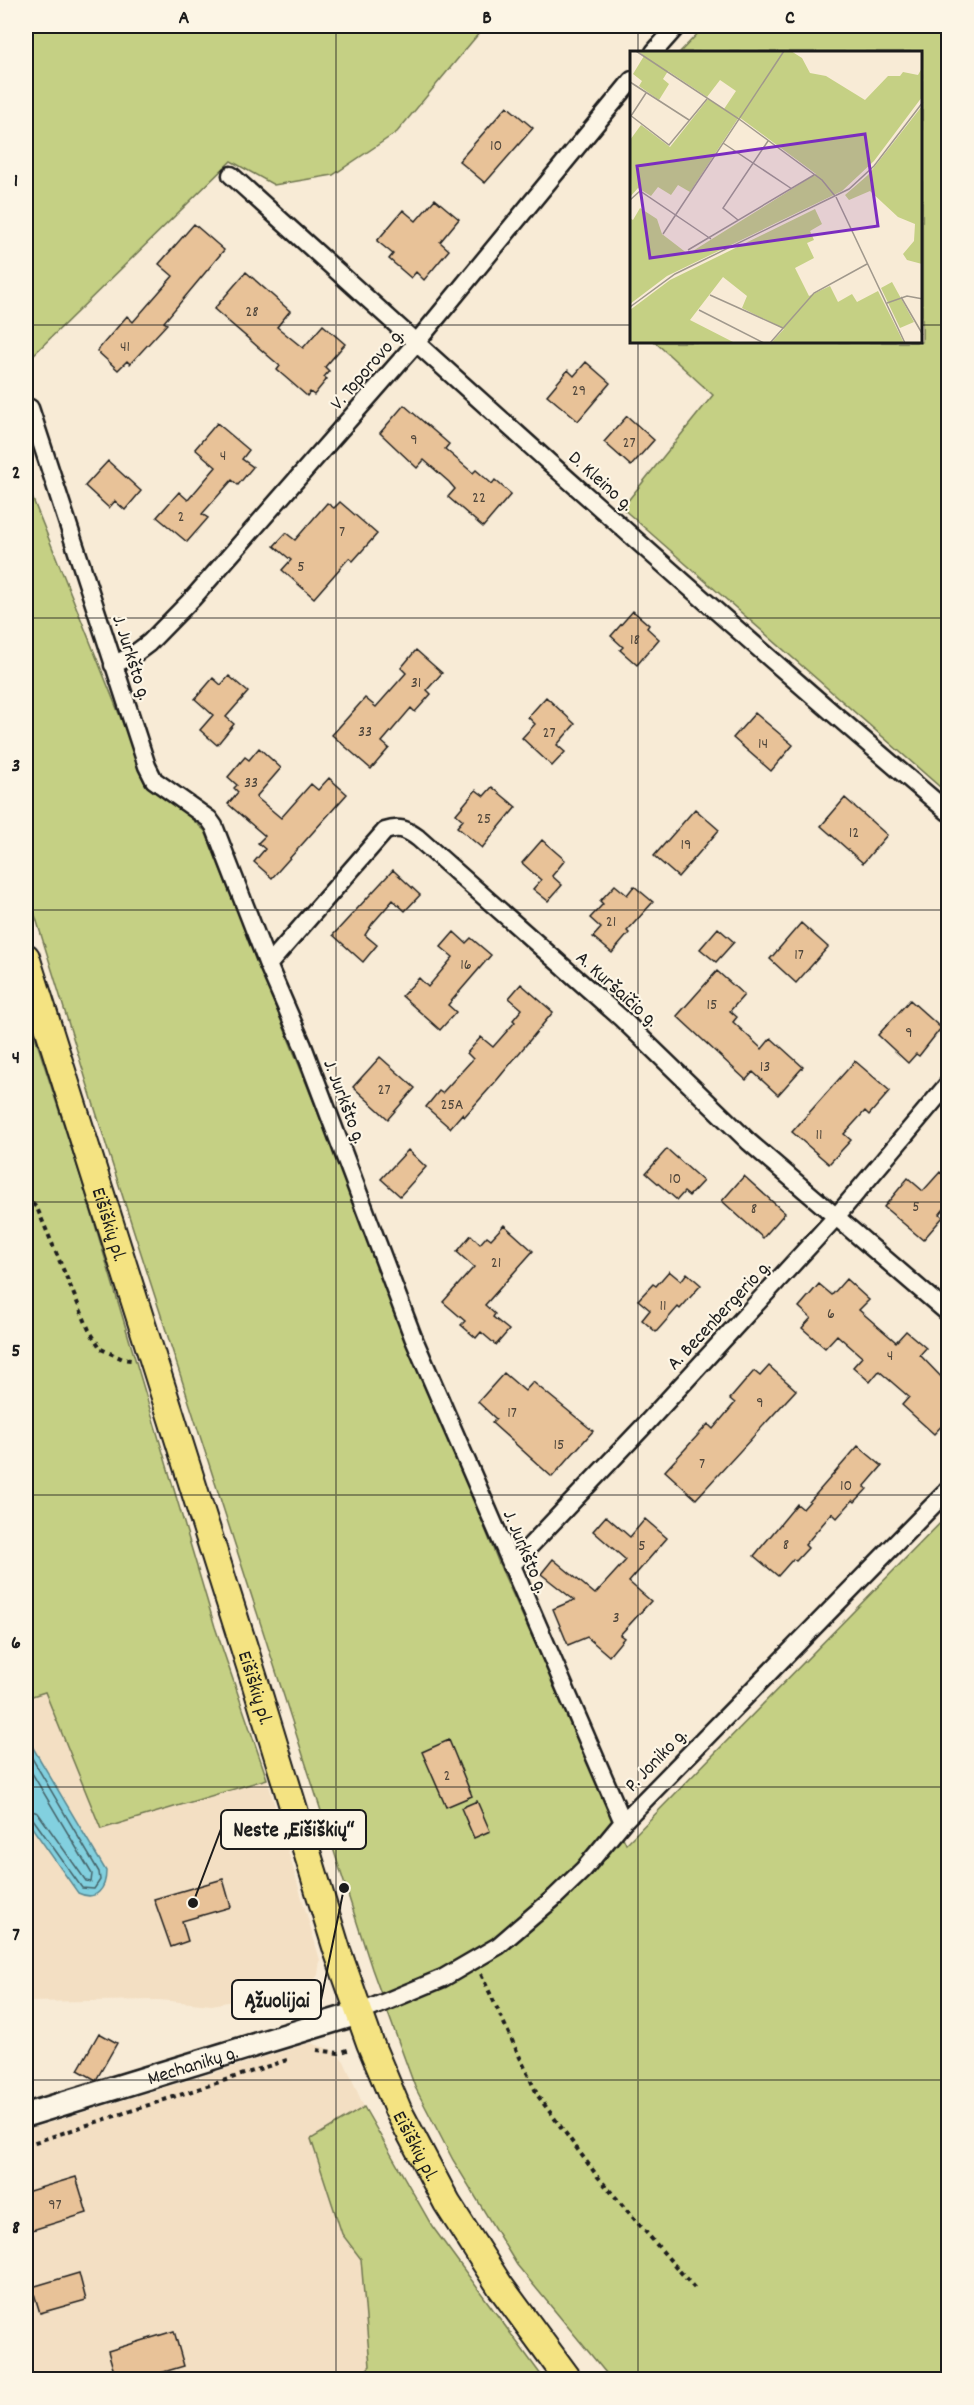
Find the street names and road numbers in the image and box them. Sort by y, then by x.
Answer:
street label: V. Toporovo g. [325,323,412,417]
street label: D. Kleino g. [561,445,639,519]
street label: J. Jurkšto g. [103,612,157,704]
street label: A. Kuršaičio g. [568,945,664,1035]
street label: J. Jurkšto g. [314,1056,372,1148]
street label: Eišiškių pl. [83,1184,132,1265]
street label: A. Becenbergerio g. [661,1254,779,1378]
street label: J. Jurkšto g. [494,1506,554,1598]
street label: Eišiškių pl. [229,1648,278,1729]
street label: P. Joniko g. [619,1723,695,1800]
street label: Mechanikų g. [144,2040,242,2094]
street label: Eišiškių pl. [384,2107,444,2187]

